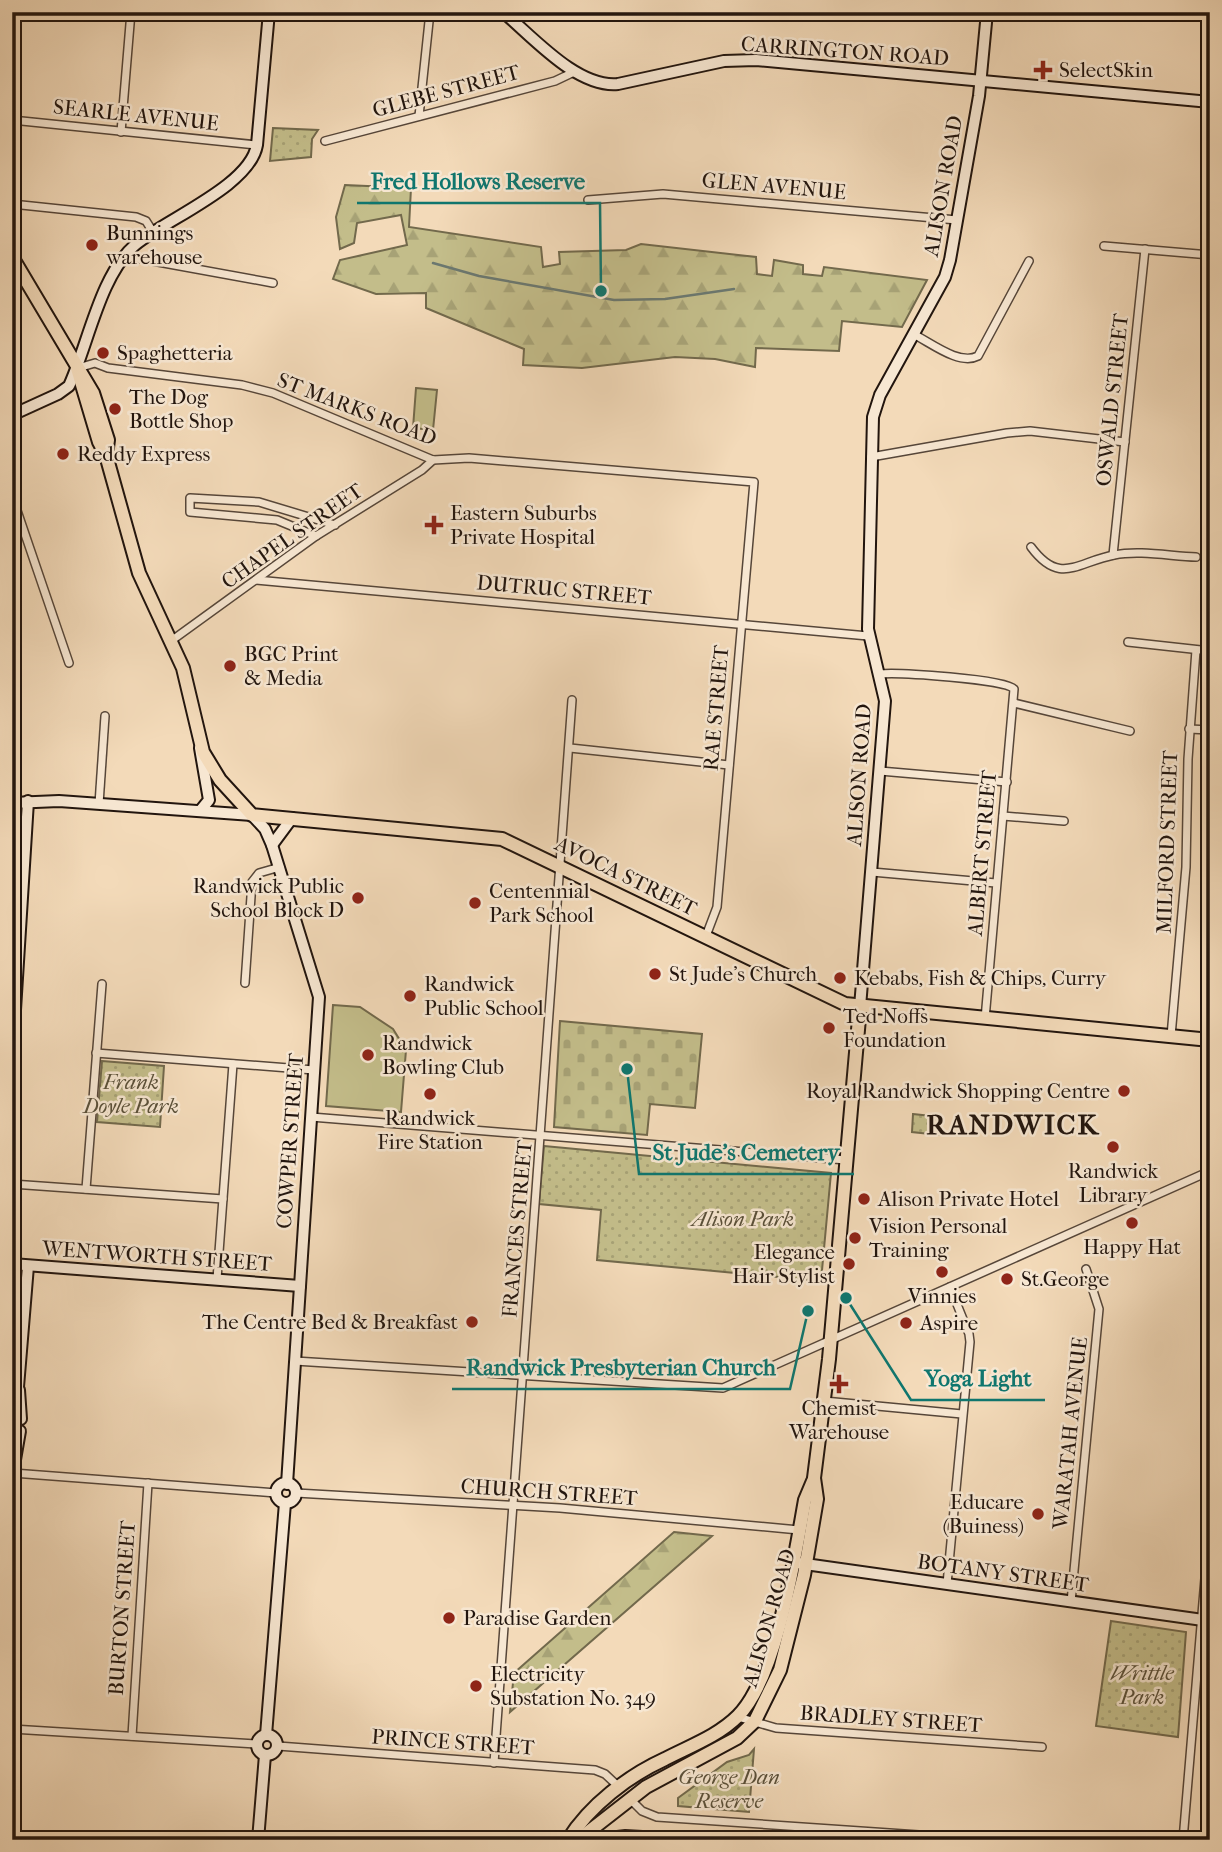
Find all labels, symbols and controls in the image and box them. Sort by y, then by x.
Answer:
street label: CARRINGTON ROAD [740,32,950,70]
place label: SelectSkin [1059,58,1153,82]
street label: GLEBE STREET [370,60,523,122]
marker: SelectSkin [1033,60,1053,80]
street label: SEARLE AVENUE [52,94,220,136]
street label: ALISON ROAD [919,114,967,259]
callout: Fred Hollows Reserve [357,159,600,203]
text: Fred Hollows Reserve [370,168,586,195]
street label: GLEN AVENUE [701,168,847,204]
place label: Bunnings warehouse [105,221,202,269]
marker: Bunnings warehouse [84,237,100,253]
street label: OSWALD STREET [1091,312,1133,488]
place label: Spaghetteria [117,341,233,365]
marker: Spaghetteria [95,345,111,361]
street label: ST MARKS ROAD [274,368,440,450]
place label: The Dog Bottle Shop [129,385,233,433]
marker: The Dog Bottle Shop [107,401,123,417]
place label: Reddy Express [77,442,211,466]
marker: Reddy Express [55,446,71,462]
street label: CHAPEL STREET [217,478,368,594]
place label: Eastern Suburbs Private Hospital [450,501,597,549]
marker: Eastern Suburbs Private Hospital [424,515,444,535]
street label: DUTRUC STREET [476,570,653,610]
place label: BGC Print & Media [244,642,339,690]
street label: RAE STREET [699,643,734,772]
marker: BGC Print & Media [222,658,238,674]
street label: ALISON ROAD [842,703,876,848]
street label: MILFORD STREET [1152,749,1182,934]
street label: ALBERT STREET [963,769,1001,938]
street label: AVOCA STREET [550,831,701,921]
place label: Randwick Public School Block D [193,874,344,922]
place label: Centennial Park School [489,879,594,927]
marker: Randwick Public School Block D [350,890,366,906]
marker: Centennial Park School [467,895,483,911]
place label: St Jude's Church [669,962,817,986]
marker: St Jude's Church [647,966,663,982]
place label: Kebabs, Fish & Chips, Curry [854,966,1107,990]
marker: Kebabs, Fish & Chips, Curry [832,970,848,986]
place label: Randwick Public School [424,972,544,1020]
marker: Randwick Public School [402,988,418,1004]
place label: Ted Noffs Foundation [843,1004,946,1052]
marker: Ted Noffs Foundation [821,1020,837,1036]
place label: Randwick Bowling Club [382,1031,504,1079]
marker: Randwick Bowling Club [360,1047,376,1063]
street label: COWPER STREET [272,1052,308,1230]
park label: Frank Doyle Park [81,1070,179,1118]
place label: Royal Randwick Shopping Centre [806,1079,1110,1103]
marker: Royal Randwick Shopping Centre [1116,1083,1132,1099]
marker: Randwick Fire Station [422,1086,438,1102]
place label: Randwick Fire Station [377,1106,483,1154]
district label: RANDWICK [926,1108,1100,1141]
callout: St Jude's Cemetery [639,1130,854,1174]
street label: FRANCES STREET [497,1138,537,1319]
text: St Jude's Cemetery [652,1139,841,1166]
marker: Randwick Library [1105,1139,1121,1155]
place label: Randwick Library [1068,1159,1158,1207]
place label: Alison Private Hotel [877,1187,1059,1211]
marker: Alison Private Hotel [856,1191,872,1207]
park label: Alison Park [689,1207,794,1231]
place label: Vision Personal Training [868,1214,1008,1262]
marker: Happy Hat [1124,1215,1140,1231]
marker: Vision Personal Training [847,1230,863,1246]
place label: Happy Hat [1083,1235,1182,1259]
street label: WENTWORTH STREET [40,1236,273,1276]
place label: Elegance Hair Stylist [732,1240,836,1288]
marker: Elegance Hair Stylist [841,1256,857,1272]
marker: Vinnies [934,1264,950,1280]
place label: St.George [1021,1267,1109,1291]
marker: St.George [999,1271,1015,1287]
place label: Vinnies [907,1284,976,1308]
place label: The Centre Bed & Breakfast [202,1310,458,1334]
place label: Aspire [919,1311,978,1335]
marker: The Centre Bed & Breakfast [464,1314,480,1330]
marker: Aspire [898,1315,914,1331]
street label: WARATAH AVENUE [1048,1335,1092,1531]
callout: Randwick Presbyterian Church [452,1345,790,1389]
text: Randwick Presbyterian Church [466,1354,777,1381]
callout: Yoga Light [911,1356,1045,1400]
text: Yoga Light [924,1365,1032,1392]
marker: Chemist Warehouse [831,1376,847,1392]
place label: Chemist Warehouse [788,1396,889,1444]
street label: CHURCH STREET [460,1474,639,1510]
place label: Educare (Buiness) [942,1490,1024,1538]
marker: Educare (Buiness) [1030,1506,1046,1522]
street label: BURTON STREET [104,1519,140,1696]
street label: ALISON ROAD [738,1546,800,1691]
street label: BOTANY STREET [916,1549,1091,1597]
place label: Paradise Garden [463,1606,611,1630]
marker: Paradise Garden [441,1610,457,1626]
park label: Writtle Park [1110,1661,1174,1709]
place label: Electricity Substation No. 349 [490,1662,656,1710]
marker: Electricity Substation No. 349 [468,1678,484,1694]
street label: BRADLEY STREET [799,1701,984,1737]
street label: PRINCE STREET [371,1724,536,1760]
park label: George Dan Reserve [678,1765,780,1813]

